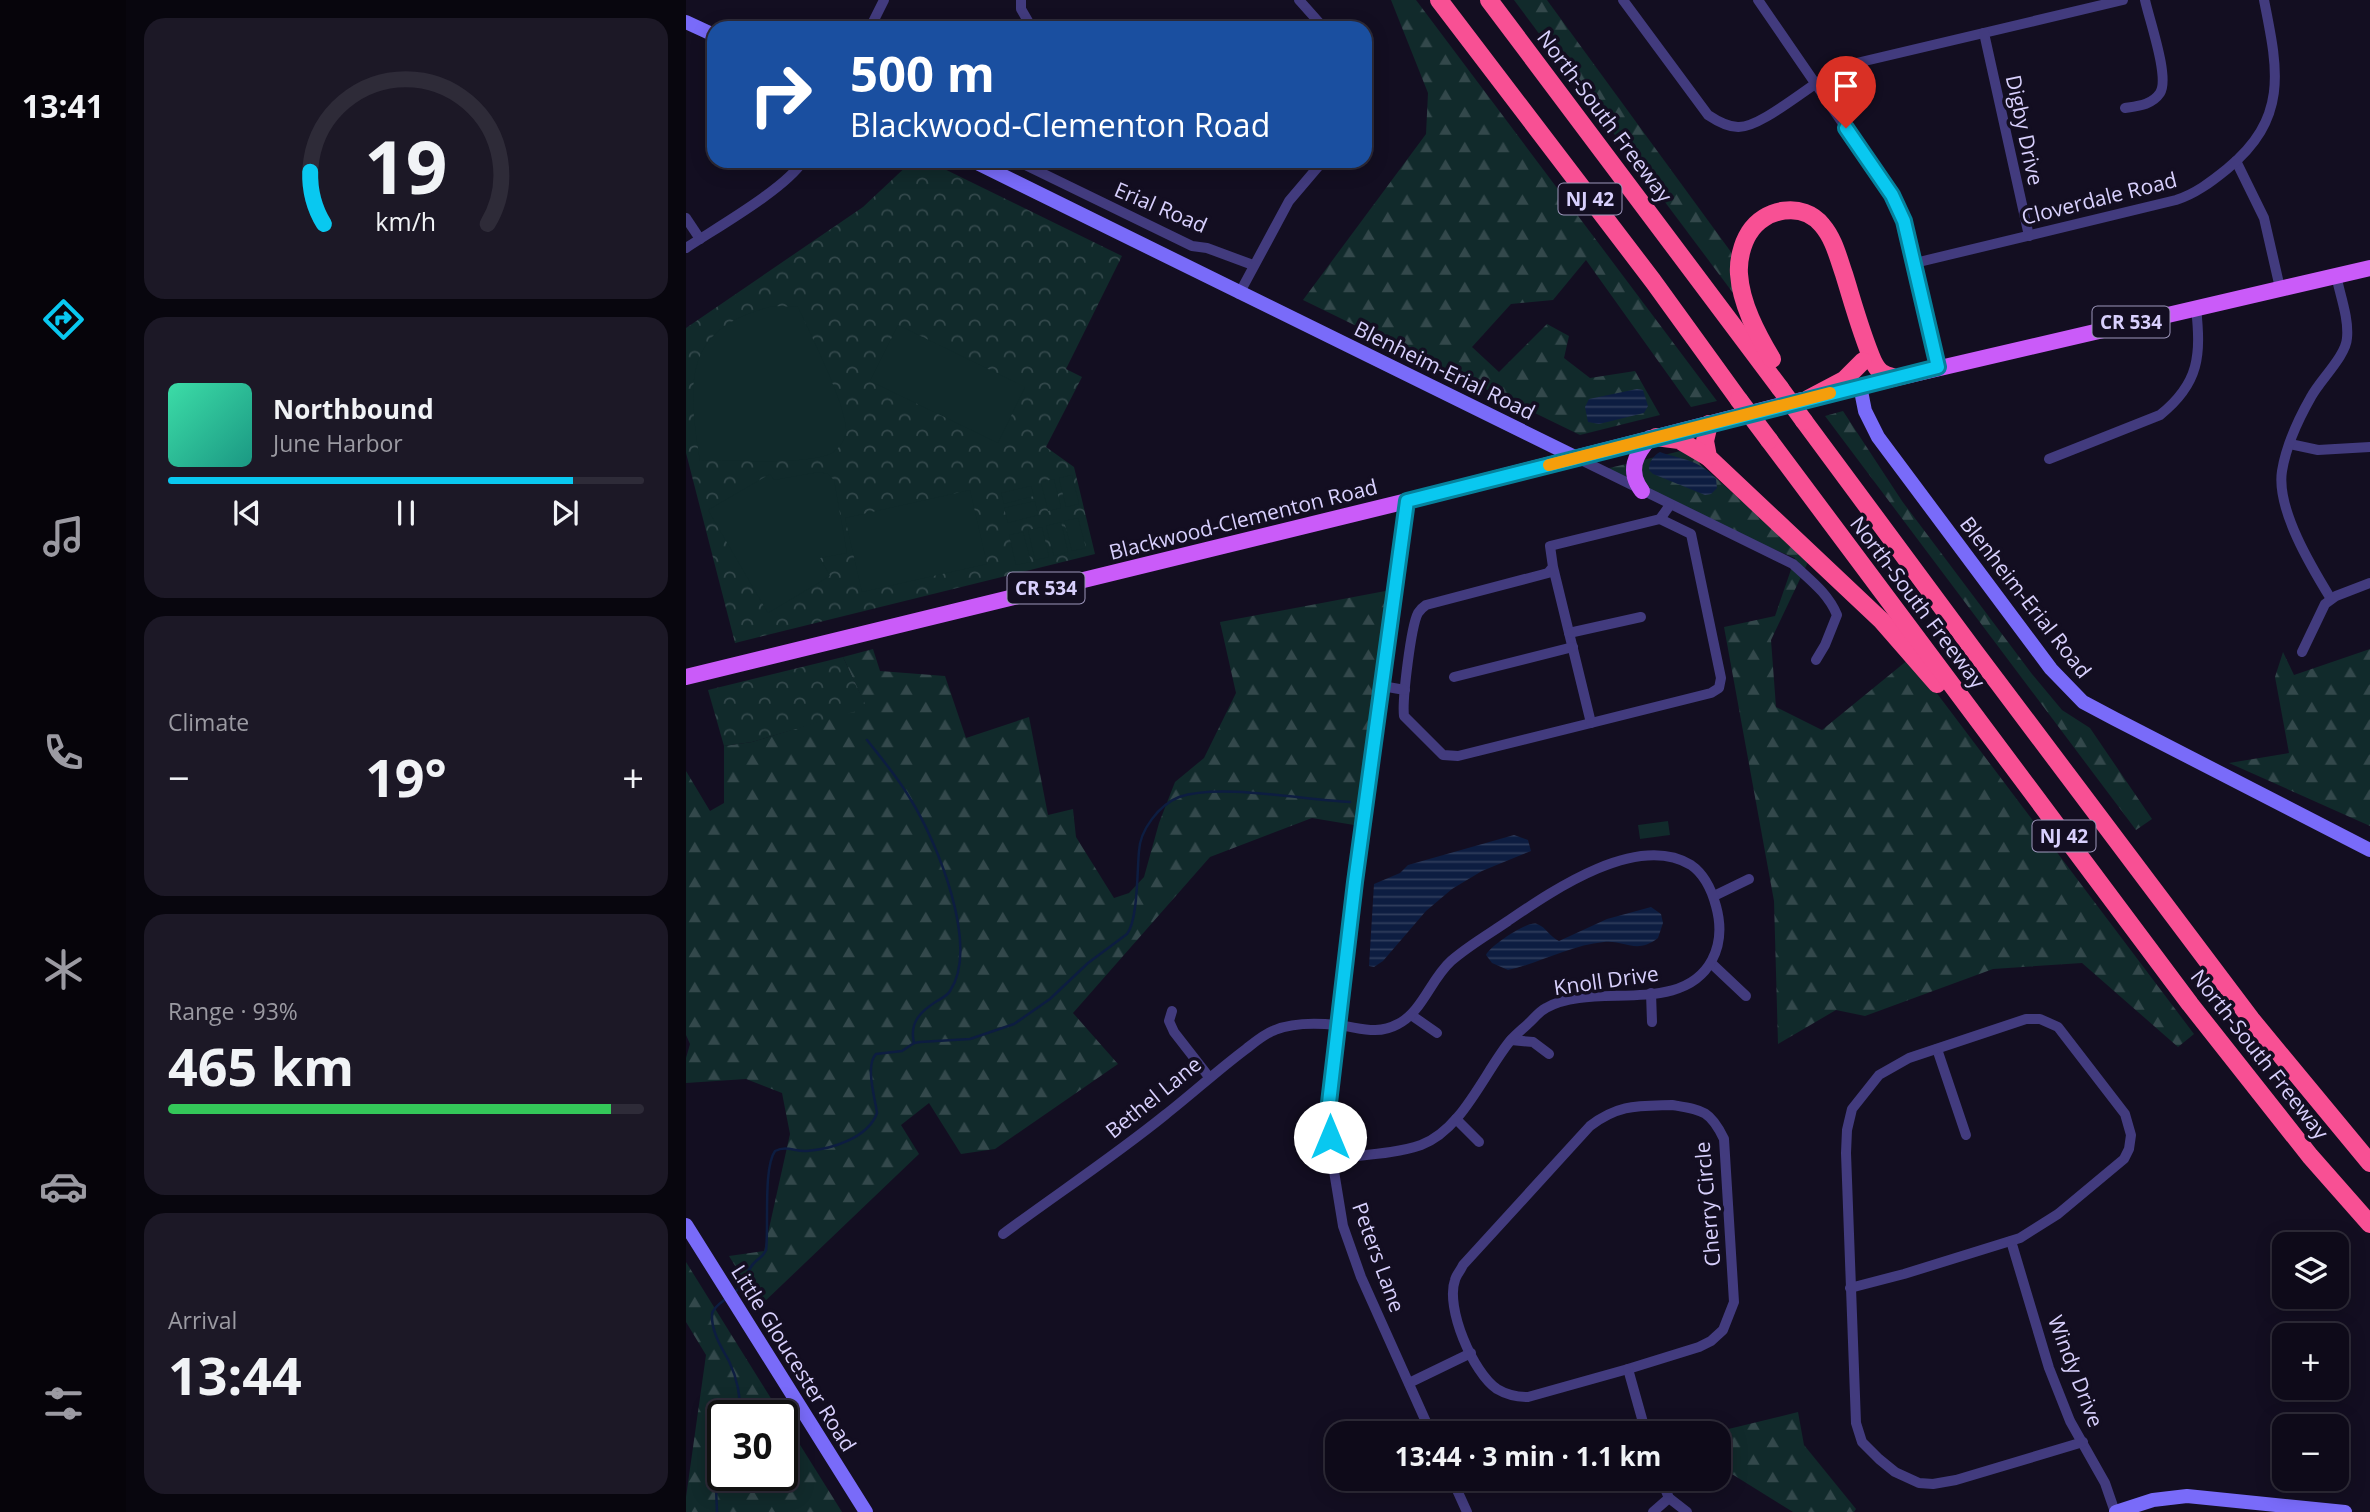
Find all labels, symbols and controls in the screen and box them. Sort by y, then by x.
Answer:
street label: North-South Freeway [1531,24,1679,208]
text: 500 m [850,40,995,106]
icon: right [735,49,826,140]
pin [1816,56,1876,128]
icon: arrive [1827,67,1865,105]
street label: Digby Drive [2000,72,2050,188]
text: 13:41 [22,84,104,127]
text: Blackwood-Clementon Road [850,103,1270,146]
text: 19 [364,117,448,216]
street label: Cloverdale Road [2018,165,2180,231]
street label: Erial Road [1110,175,1212,239]
road number: NJ 42 [1558,183,1622,214]
text: km/h [376,204,436,238]
icon: directions [39,295,88,344]
road number: CR 534 [2092,306,2170,338]
street label: Blenheim-Erial Road [1350,314,1540,426]
text: Northbound [273,391,434,427]
text: June Harbor [273,427,403,459]
street label: Blackwood-Clementon Road [1106,472,1380,566]
icon: previous [228,494,266,532]
icon: pause [387,494,425,532]
icon: next [546,494,584,532]
street label: North-South Freeway [1844,510,1992,694]
street label: Blenheim-Erial Road [1954,510,2098,684]
icon: music [39,512,88,561]
road number: CR 534 [1008,572,1084,604]
text: Climate [168,706,249,738]
icon: phone [39,728,88,777]
text: 19° [365,741,447,812]
text: − [168,751,190,803]
text: + [622,751,644,803]
road number: NJ 42 [2032,820,2096,852]
icon: climate [39,945,88,994]
street label: Knoll Drive [1552,959,1660,1001]
street label: North-South Freeway [2185,963,2335,1145]
text: Range · 93% [168,995,298,1027]
text: 465 km [168,1030,354,1101]
street label: Bethel Lane [1099,1050,1207,1144]
position arrow [1293,1100,1367,1174]
street label: Cherry Circle [1688,1140,1726,1268]
icon: car [39,1162,88,1211]
street label: Peters Lane [1346,1198,1412,1316]
map controls [2272,1232,2349,1491]
button: layers [2272,1232,2349,1309]
street label: Little Gloucester Road [725,1259,863,1457]
text: Arrival [168,1304,237,1336]
street label: Windy Drive [2042,1311,2110,1431]
button: + [2272,1323,2349,1400]
text: 13:44 [168,1339,302,1410]
icon: filters [39,1379,88,1428]
speed limit sign: 30 [707,1400,798,1491]
button: − [2272,1414,2349,1491]
text: 13:44 · 3 min · 1.1 km [1395,1438,1661,1474]

